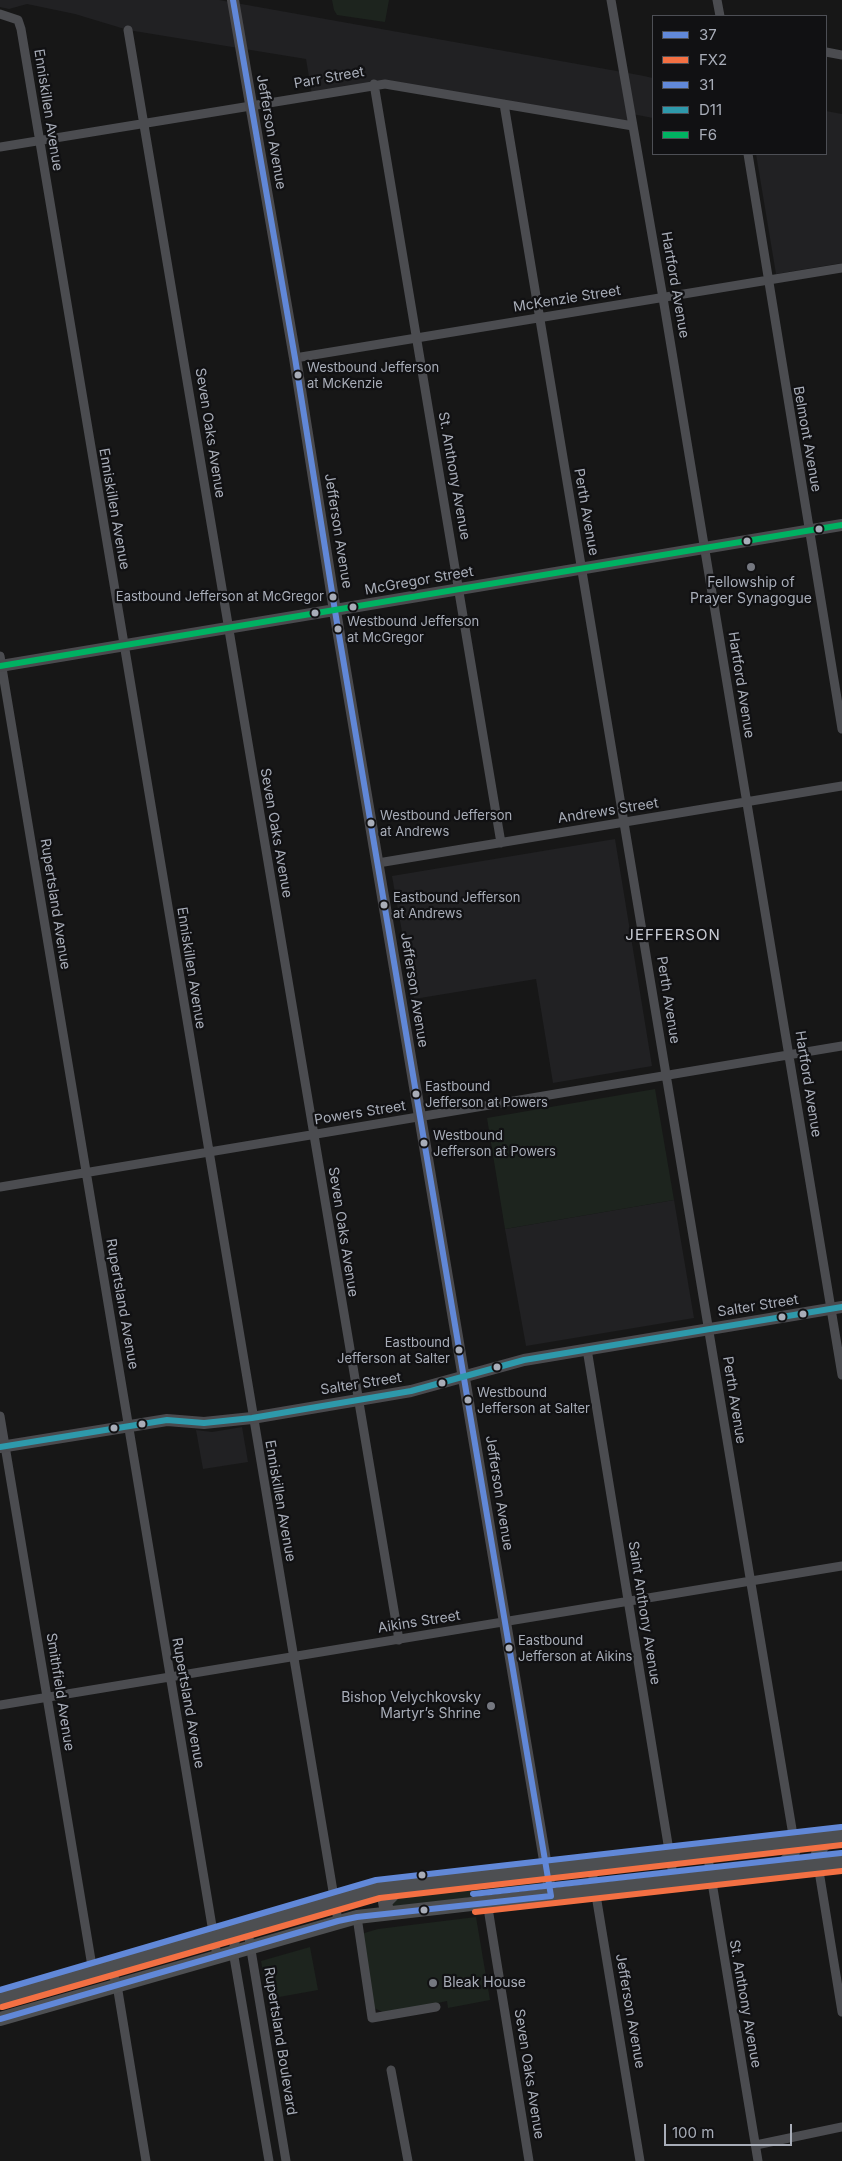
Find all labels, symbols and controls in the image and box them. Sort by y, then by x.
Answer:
legend [652,15,827,155]
text: 37 [699,25,717,44]
street label: Enniskillen Avenue [30,48,66,172]
text: FX2 [699,50,727,69]
street label: Parr Street [293,64,365,92]
street label: Jefferson Avenue [253,73,289,191]
text: 31 [699,75,714,94]
text: D11 [699,100,722,119]
text: F6 [699,125,717,144]
street label: Hartford Avenue [657,230,693,340]
street label: McKenzie Street [512,282,622,316]
place label: Westbound Jefferson at McKenzie [307,360,439,391]
street label: Seven Oaks Avenue [191,367,229,499]
marker: Westbound Jefferson at McKenzie [293,370,303,380]
street label: Belmont Avenue [789,385,825,493]
street label: St. Anthony Avenue [434,411,474,541]
street label: Enniskillen Avenue [95,447,133,571]
street label: Perth Avenue [570,467,602,557]
street label: Jefferson Avenue [321,472,355,590]
unlabelled marker [814,524,824,534]
unlabelled marker [742,536,752,546]
marker: Fellowship of Prayer Synagogue [745,561,757,573]
street label: McGregor Street [363,563,475,599]
place label: Fellowship of Prayer Synagogue [690,575,812,608]
place label: Eastbound Jefferson at McGregor [116,589,324,605]
marker: Eastbound Jefferson at McGregor [328,592,338,602]
unlabelled marker [348,602,358,612]
unlabelled marker [310,608,320,618]
place label: Westbound Jefferson at McGregor [347,614,479,645]
marker: Westbound Jefferson at McGregor [333,624,343,634]
street label: Hartford Avenue [724,630,758,740]
street label: Seven Oaks Avenue [256,767,296,899]
street label: Andrews Street [556,795,660,827]
place label: Westbound Jefferson at Andrews [380,808,512,839]
marker: Westbound Jefferson at Andrews [366,818,376,828]
street label: Rupertsland Avenue [36,837,74,971]
place label: Eastbound Jefferson at Andrews [393,890,521,921]
marker: Eastbound Jefferson at Andrews [379,900,389,910]
street label: Enniskillen Avenue [173,906,209,1030]
district label: JEFFERSON [624,926,722,944]
street label: Jefferson Avenue [397,931,431,1049]
street label: Perth Avenue [653,955,683,1045]
street label: Hartford Avenue [791,1029,825,1139]
place label: Eastbound Jefferson at Powers [425,1079,548,1110]
marker: Eastbound Jefferson at Powers [411,1089,421,1099]
street label: Powers Street [313,1097,407,1129]
place label: Westbound Jefferson at Powers [433,1128,556,1159]
marker: Westbound Jefferson at Powers [419,1138,429,1148]
street label: Seven Oaks Avenue [324,1166,362,1298]
street label: Rupertsland Avenue [102,1237,142,1371]
street label: Salter Street [716,1291,800,1321]
unlabelled marker [798,1309,808,1319]
unlabelled marker [777,1312,787,1322]
place label: Eastbound Jefferson at Salter [337,1335,450,1366]
marker: Eastbound Jefferson at Salter [454,1345,464,1355]
street label: Perth Avenue [719,1355,749,1445]
unlabelled marker [492,1362,502,1372]
street label: Salter Street [319,1369,403,1399]
unlabelled marker [437,1378,447,1388]
place label: Westbound Jefferson at Salter [477,1385,590,1416]
marker: Westbound Jefferson at Salter [463,1395,473,1405]
unlabelled marker [137,1419,147,1429]
unlabelled marker [109,1423,119,1433]
street label: Jefferson Avenue [482,1434,516,1552]
street label: Enniskillen Avenue [261,1439,299,1563]
street label: Saint Anthony Avenue [624,1540,664,1686]
street label: Aikins Street [377,1607,461,1637]
street label: Smithfield Avenue [42,1632,78,1752]
place label: Eastbound Jefferson at Aikins [518,1633,632,1664]
street label: Rupertsland Avenue [168,1636,208,1770]
marker: Eastbound Jefferson at Aikins [504,1643,514,1653]
place label: Bishop Velychkovsky Martyr’s Shrine [341,1690,481,1722]
marker: Bishop Velychkovsky Martyr’s Shrine [485,1700,497,1712]
unlabelled marker [417,1870,427,1880]
unlabelled marker [419,1905,429,1915]
street label: St. Anthony Avenue [725,1939,765,2069]
street label: Jefferson Avenue [612,1952,648,2070]
street label: Rupertsland Boulevard [260,1966,300,2116]
place label: Bleak House [443,1975,526,1991]
marker: Bleak House [427,1977,439,1989]
street label: Seven Oaks Avenue [510,2008,548,2140]
scale bar [667,2114,794,2146]
text: 100 m [672,2123,714,2142]

